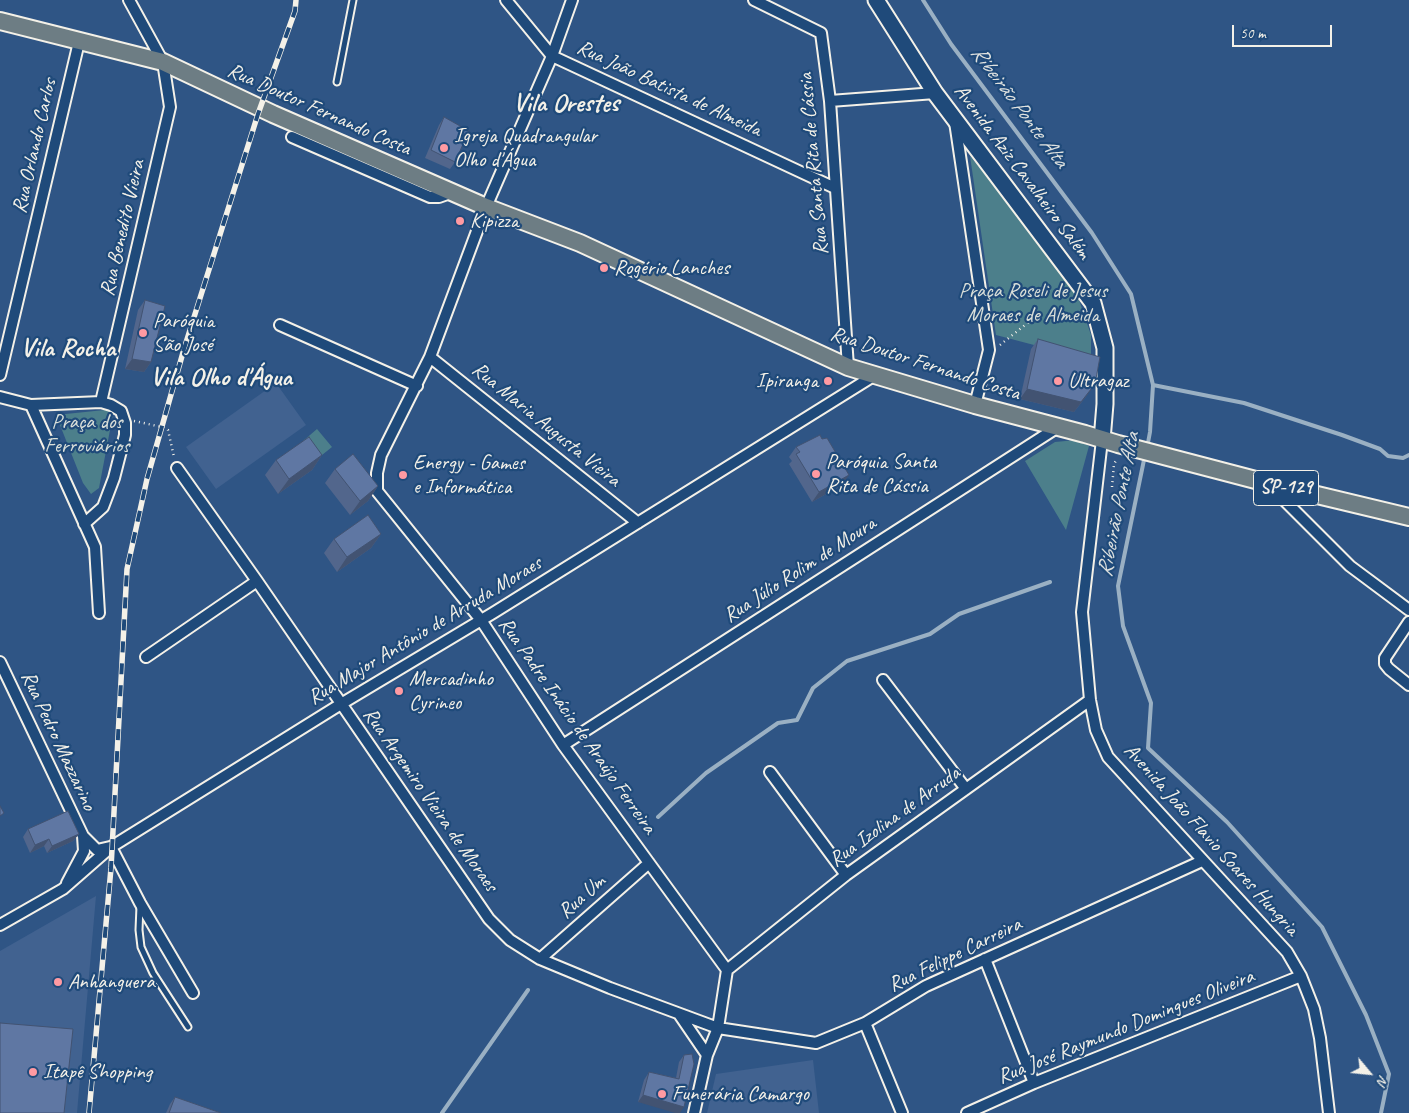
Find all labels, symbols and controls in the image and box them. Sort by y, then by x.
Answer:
scale bar [1234,15,1334,47]
text: 50 m [1240,24,1266,43]
street label: Rua João Batista de Almeida [573,35,765,143]
water label: Ribeirão Ponte Alta [965,41,1073,173]
street label: Rua Doutor Fernando Costa [223,58,415,162]
street label: Rua Santa Rita de Cássia [793,72,835,256]
street label: Rua Orlando Carlos [7,76,63,216]
street label: Avenida Aziz Cavalheiro Salém [948,80,1096,264]
district label: Vila Orestes [513,88,619,120]
place label: Igreja Quadrangular Olho d'Água [454,123,597,173]
marker: Igreja Quadrangular Olho d'Água [438,142,450,154]
street label: Rua Benedito Vieira [95,157,151,299]
place label: Kipizza [470,208,518,234]
marker: Kipizza [454,215,466,227]
place label: Rogério Lanches [614,255,729,281]
marker: Rogério Lanches [598,262,610,274]
park label: Praça Roseli de Jesus Moraes de Almeida [959,278,1107,328]
place label: Paróquia São José [153,308,214,358]
street label: Rua Doutor Fernando Costa [827,321,1023,407]
marker: Paróquia São José [137,327,149,339]
district label: Vila Rocha [21,333,115,365]
street label: Rua Maria Augusta Vieira [467,357,625,493]
district label: Vila Olho d'Água [150,362,292,394]
place label: Ipiranga [756,368,818,394]
place label: Ultragaz [1068,368,1128,394]
marker: Ipiranga [822,375,834,387]
marker: Ultragaz [1052,375,1064,387]
park label: Praça dos Ferroviários [45,409,129,459]
water label: Ribeirão Ponte Alta [1092,431,1146,579]
place label: Paróquia Santa Rita de Cássia [826,449,936,499]
place label: Energy - Games e Informática [413,450,525,500]
marker: Paróquia Santa Rita de Cássia [810,468,822,480]
marker: Energy - Games e Informática [397,469,409,481]
road number: SP-129 [1254,470,1318,506]
street label: Rua Júlio Rolim de Moura [719,511,881,629]
street label: Rua Major Antônio de Arruda Moraes [304,551,546,711]
street label: Rua Padre Inácio de Araújo Ferreira [492,613,662,839]
place label: Mercadinho Cyrineo [409,666,493,716]
street label: Rua Pedro Mazzarino [15,667,101,815]
marker: Mercadinho Cyrineo [393,685,405,697]
street label: Rua Argemiro Vieira de Moraes [357,703,503,897]
street label: Avenida João Flavio Soares Hungria [1118,739,1304,941]
street label: Rua Izolina de Arruda [825,761,965,873]
street label: Rua Um [553,869,611,925]
street label: Rua Felippe Carreira [884,912,1026,998]
street label: Rua José Raymundo Domingues Oliveira [994,964,1258,1090]
place label: Anhanguera [68,969,155,995]
marker: Anhanguera [52,976,64,988]
north arrow [1344,1048,1394,1098]
place label: Itapê Shopping [43,1059,152,1085]
marker: Itapê Shopping [27,1066,39,1078]
text: N [1373,1072,1392,1088]
place label: Funerária Camargo [672,1081,809,1107]
marker: Funerária Camargo [656,1088,668,1100]

